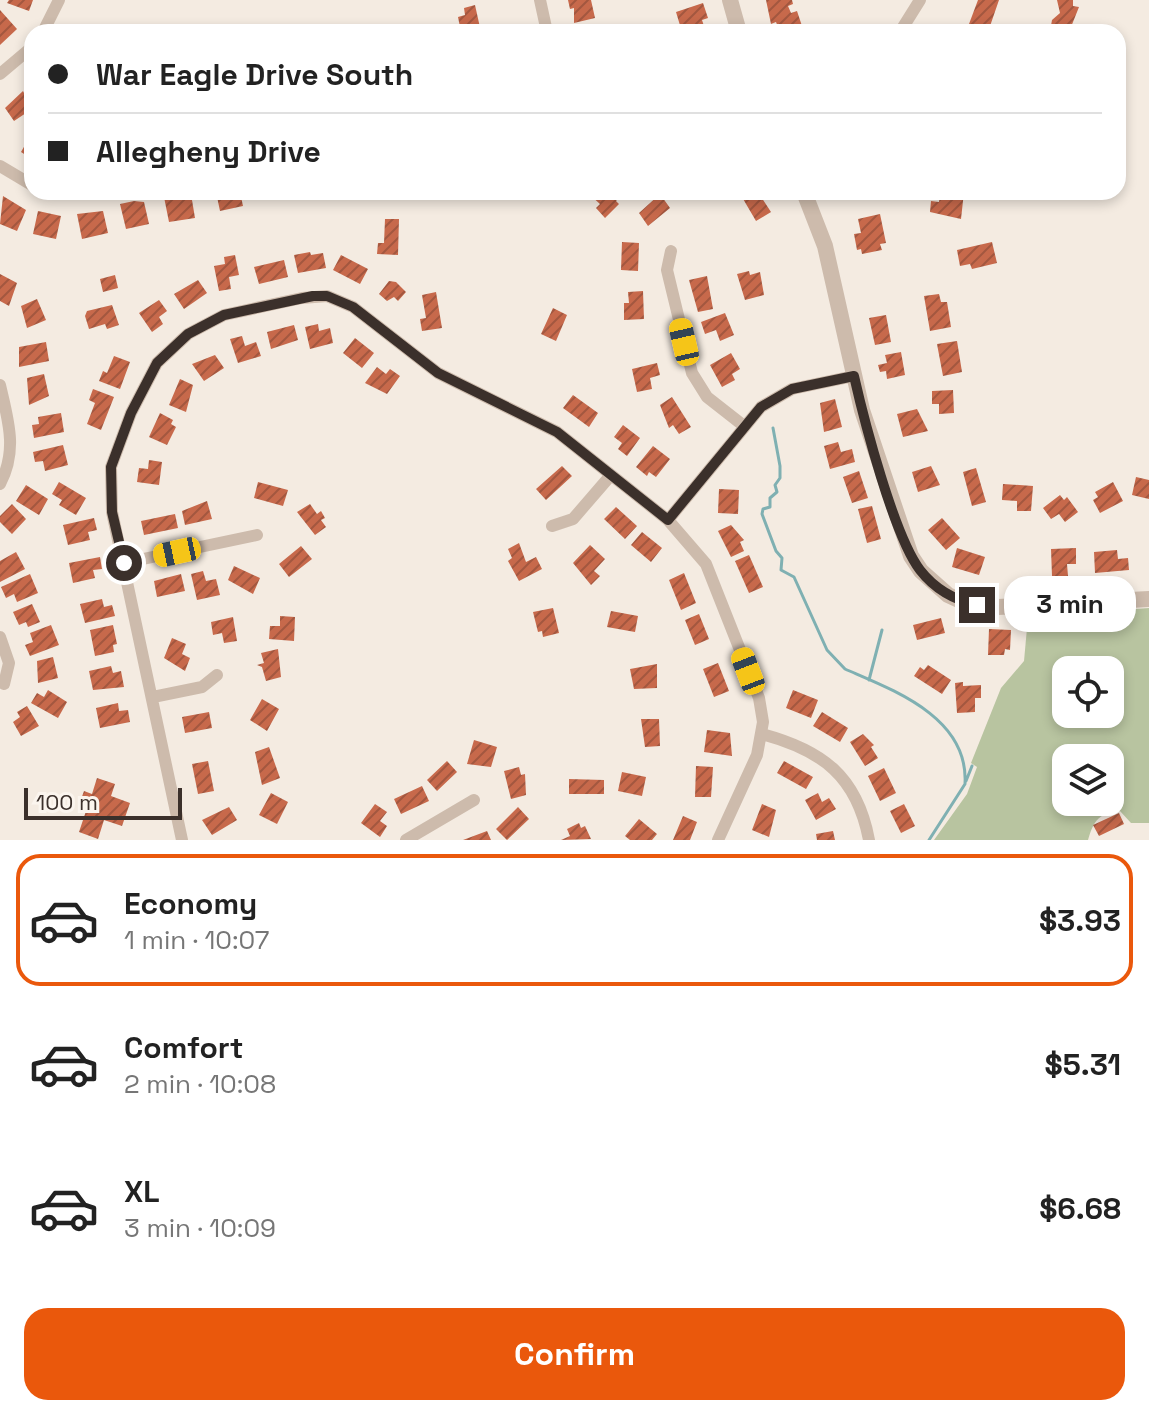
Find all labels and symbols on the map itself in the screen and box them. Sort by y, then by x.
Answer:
car [667,316,701,368]
car [151,535,203,569]
route start [106,545,142,581]
callout: 3 min [1005,577,1137,633]
route end [959,587,995,623]
car [728,644,768,698]
scale bar [24,784,182,820]

